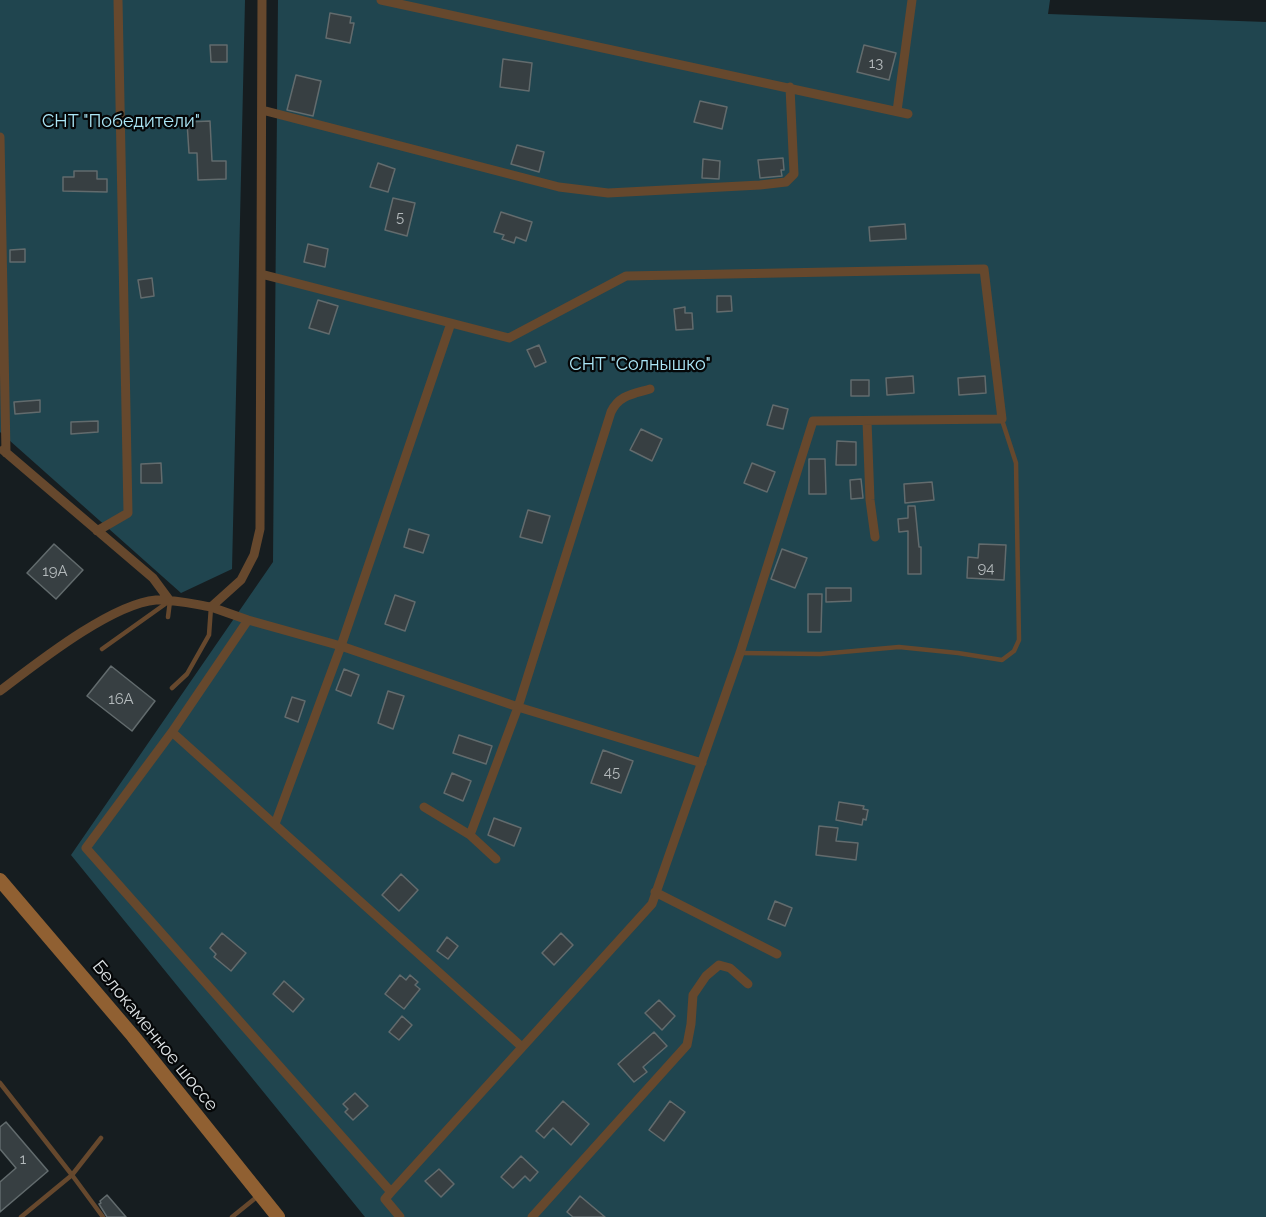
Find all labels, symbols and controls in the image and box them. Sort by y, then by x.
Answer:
house number: 13 [869,54,883,72]
park label: СНТ "Победители" [42,111,200,133]
house number: 5 [396,208,404,226]
park label: СНТ "Солнышко" [569,354,711,376]
house number: 94 [978,559,994,577]
house number: 19А [42,562,68,580]
house number: 16А [108,690,134,708]
house number: 45 [604,763,620,781]
street label: Белокаменное шоссе [88,956,222,1116]
house number: 1 [20,1150,26,1168]

